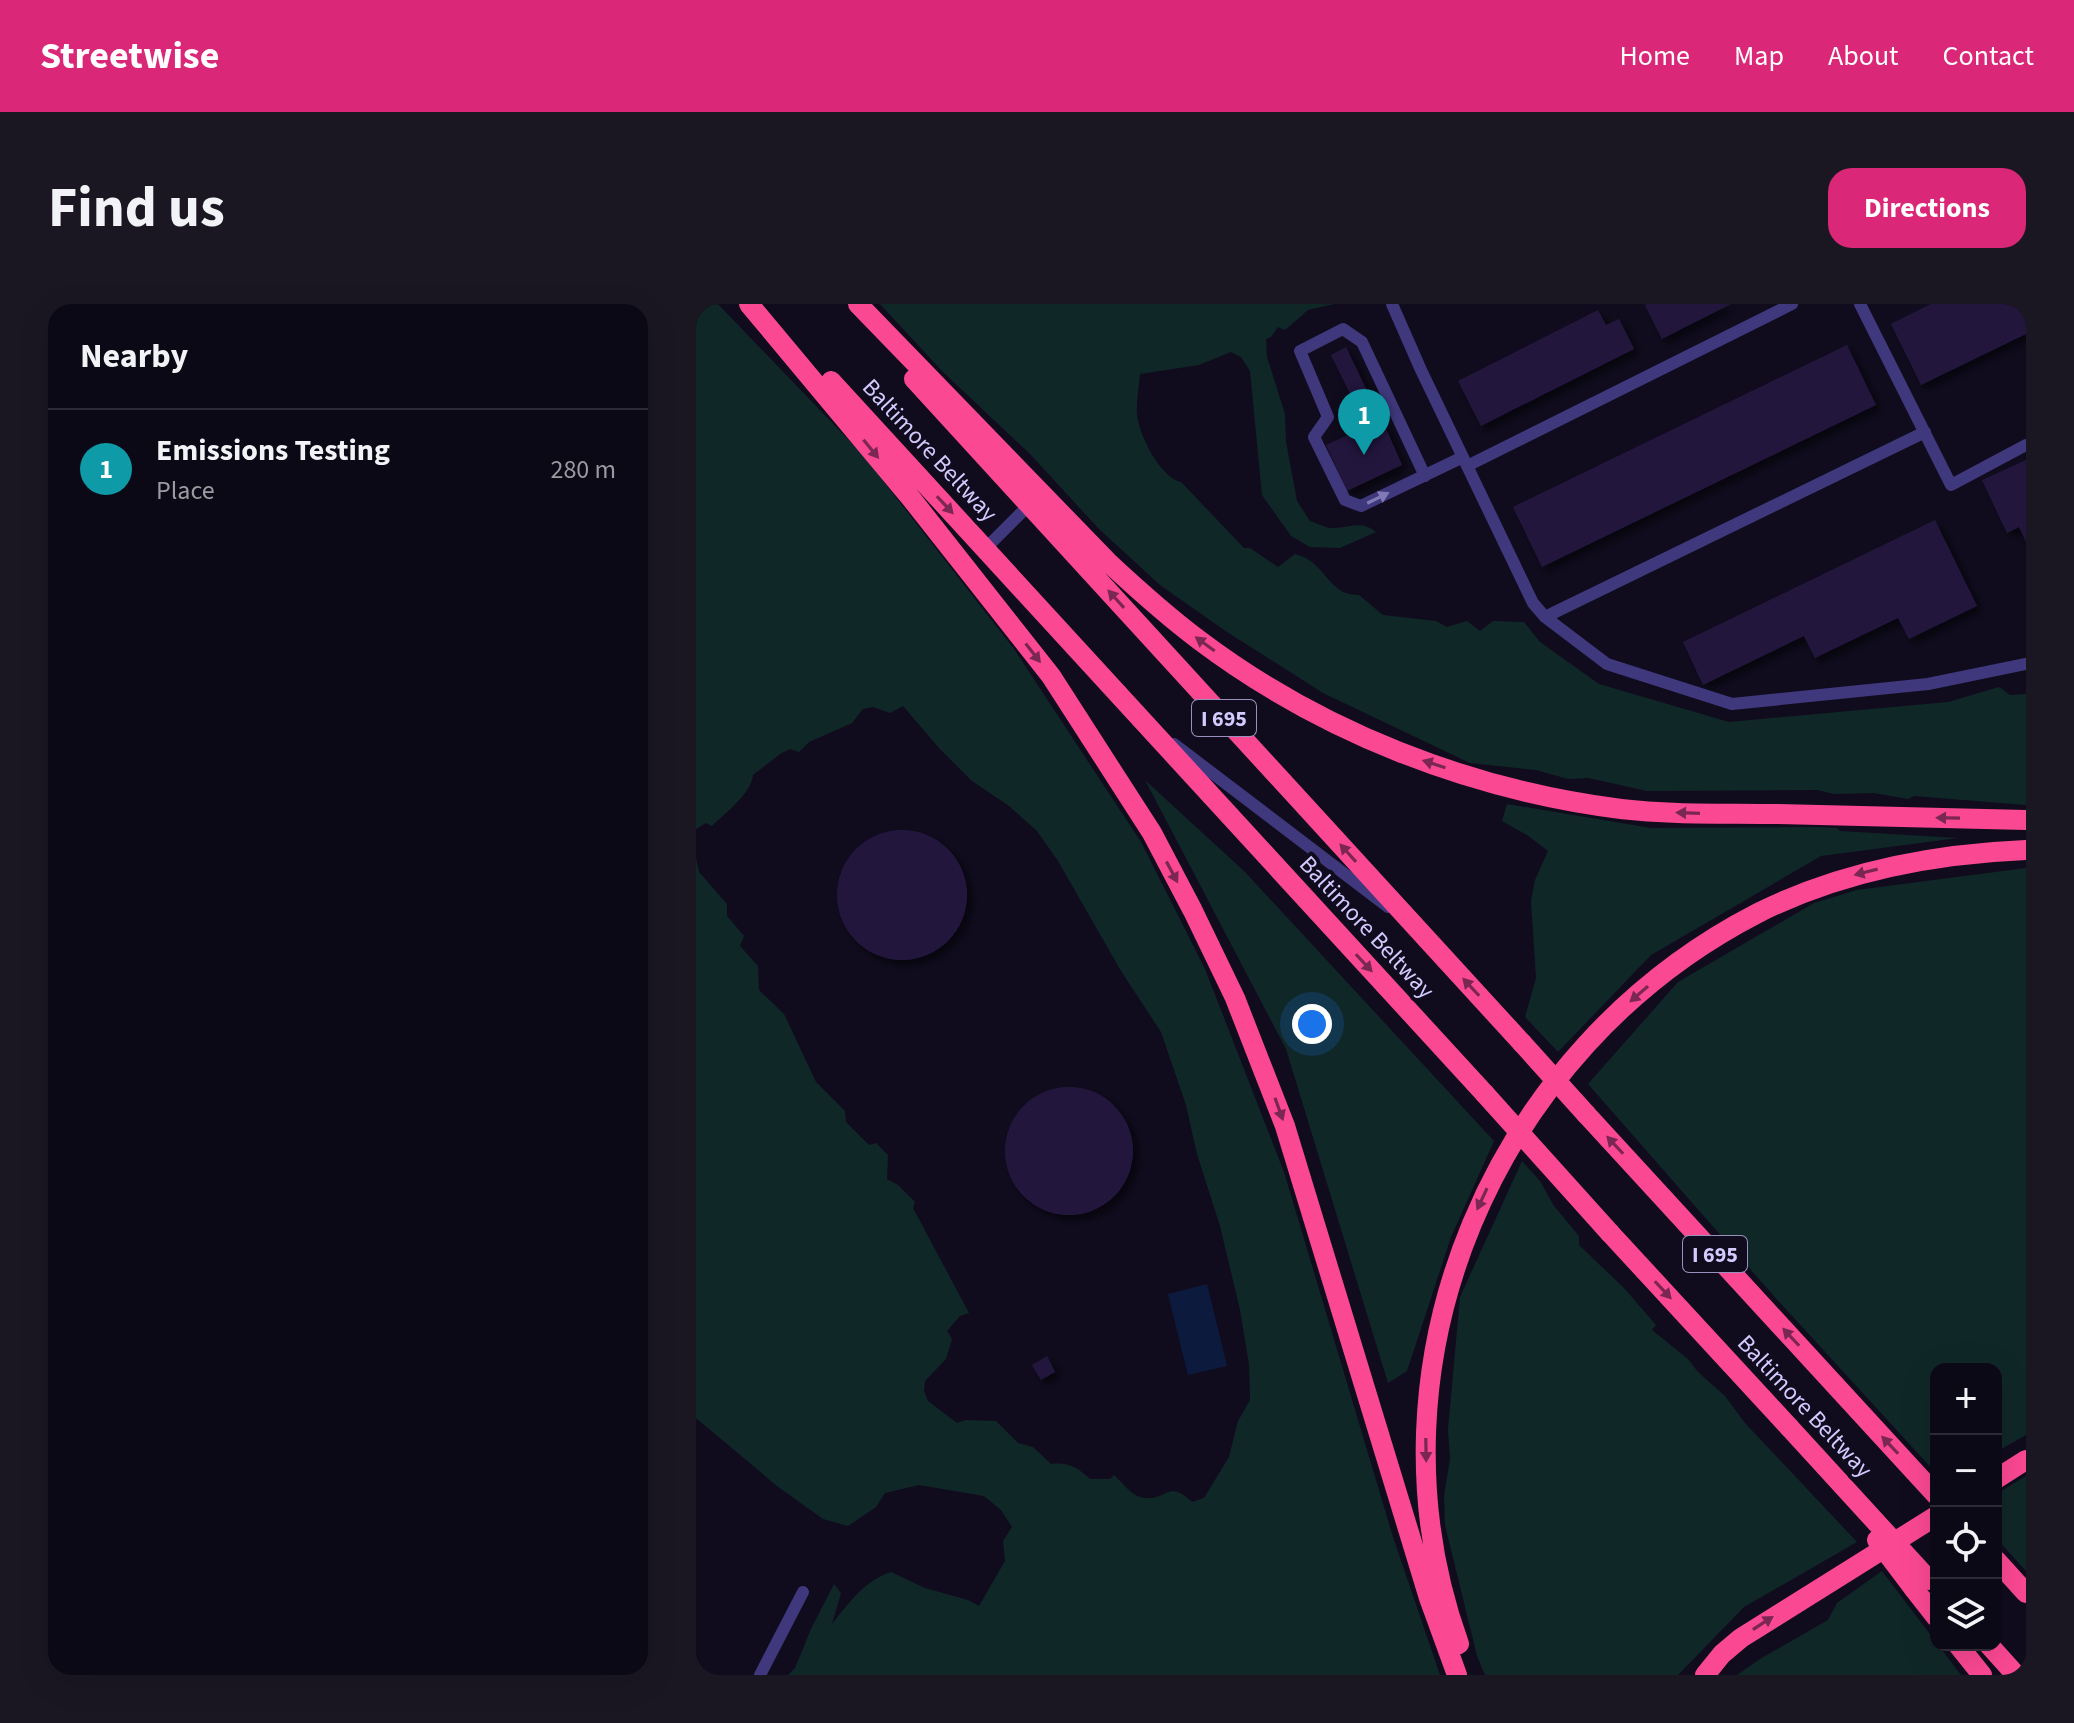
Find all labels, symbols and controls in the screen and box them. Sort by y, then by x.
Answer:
text: Streetwise [40,29,219,83]
text: Home [1619,36,1690,76]
text: Map [1734,36,1784,76]
text: About [1828,36,1899,76]
text: Contact [1943,36,2034,76]
button: Directions [1828,168,2026,248]
text: Find us [48,169,225,248]
text: Nearby [80,332,188,381]
street label: Baltimore Beltway [854,371,1005,530]
pin: 1 [1338,389,1390,455]
text: Emissions Testing [156,429,390,472]
one-way arrow [862,439,879,459]
text: 1 [99,451,113,488]
text: 280 m [550,451,616,488]
text: Place [156,472,215,509]
one-way arrow [1367,491,1390,505]
one-way arrow [936,495,954,514]
one-way arrow [1107,590,1125,609]
one-way arrow [1194,637,1215,652]
one-way arrow [1024,643,1041,663]
road number: I 695 [1192,700,1256,736]
one-way arrow [1422,758,1446,770]
one-way arrow [1675,806,1700,819]
one-way arrow [1935,812,1960,824]
one-way arrow [1339,844,1357,863]
street label: Baltimore Beltway [1291,848,1442,1007]
one-way arrow [1165,861,1179,883]
one-way arrow [1853,867,1878,879]
one-way arrow [1355,953,1373,972]
one-way arrow [1462,978,1480,997]
one-way arrow [1629,984,1648,1002]
your location [1292,1004,1332,1044]
one-way arrow [1273,1097,1286,1121]
one-way arrow [1607,1136,1624,1156]
one-way arrow [1475,1187,1489,1210]
road number: I 695 [1683,1236,1747,1272]
one-way arrow [1654,1280,1672,1299]
street label: Baltimore Beltway [1729,1327,1880,1486]
one-way arrow [1783,1327,1800,1347]
map controls [1930,1363,2002,1651]
button: + [1930,1363,2002,1435]
one-way arrow [1881,1435,1899,1454]
button: − [1930,1435,2002,1507]
one-way arrow [1420,1438,1432,1463]
button: locate [1930,1507,2002,1579]
button: layers [1930,1579,2002,1651]
one-way arrow [1752,1617,1774,1631]

